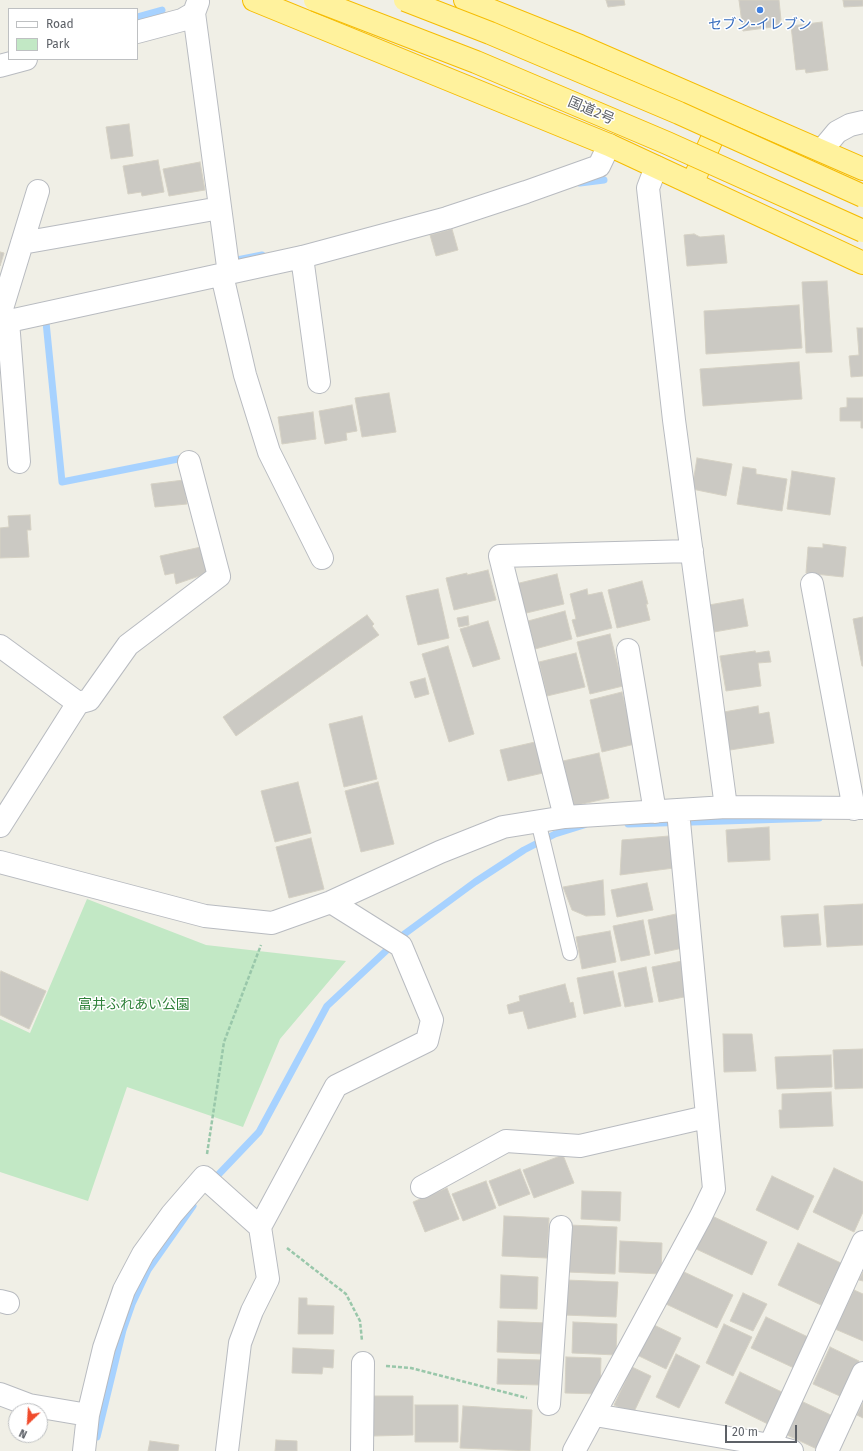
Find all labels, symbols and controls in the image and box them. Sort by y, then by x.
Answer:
marker: セブン-イレブン [755,5,765,15]
legend [8,8,138,60]
text: Road [46,17,74,31]
place label: セブン-イレブン [708,17,812,33]
text: Park [46,37,70,51]
street label: 国道2号 [565,94,617,128]
park label: 富井ふれあい公園 [78,997,190,1013]
north arrow [8,1403,48,1443]
scale bar [727,1417,799,1443]
text: 20 m [732,1425,758,1439]
text: N [17,1426,29,1441]

